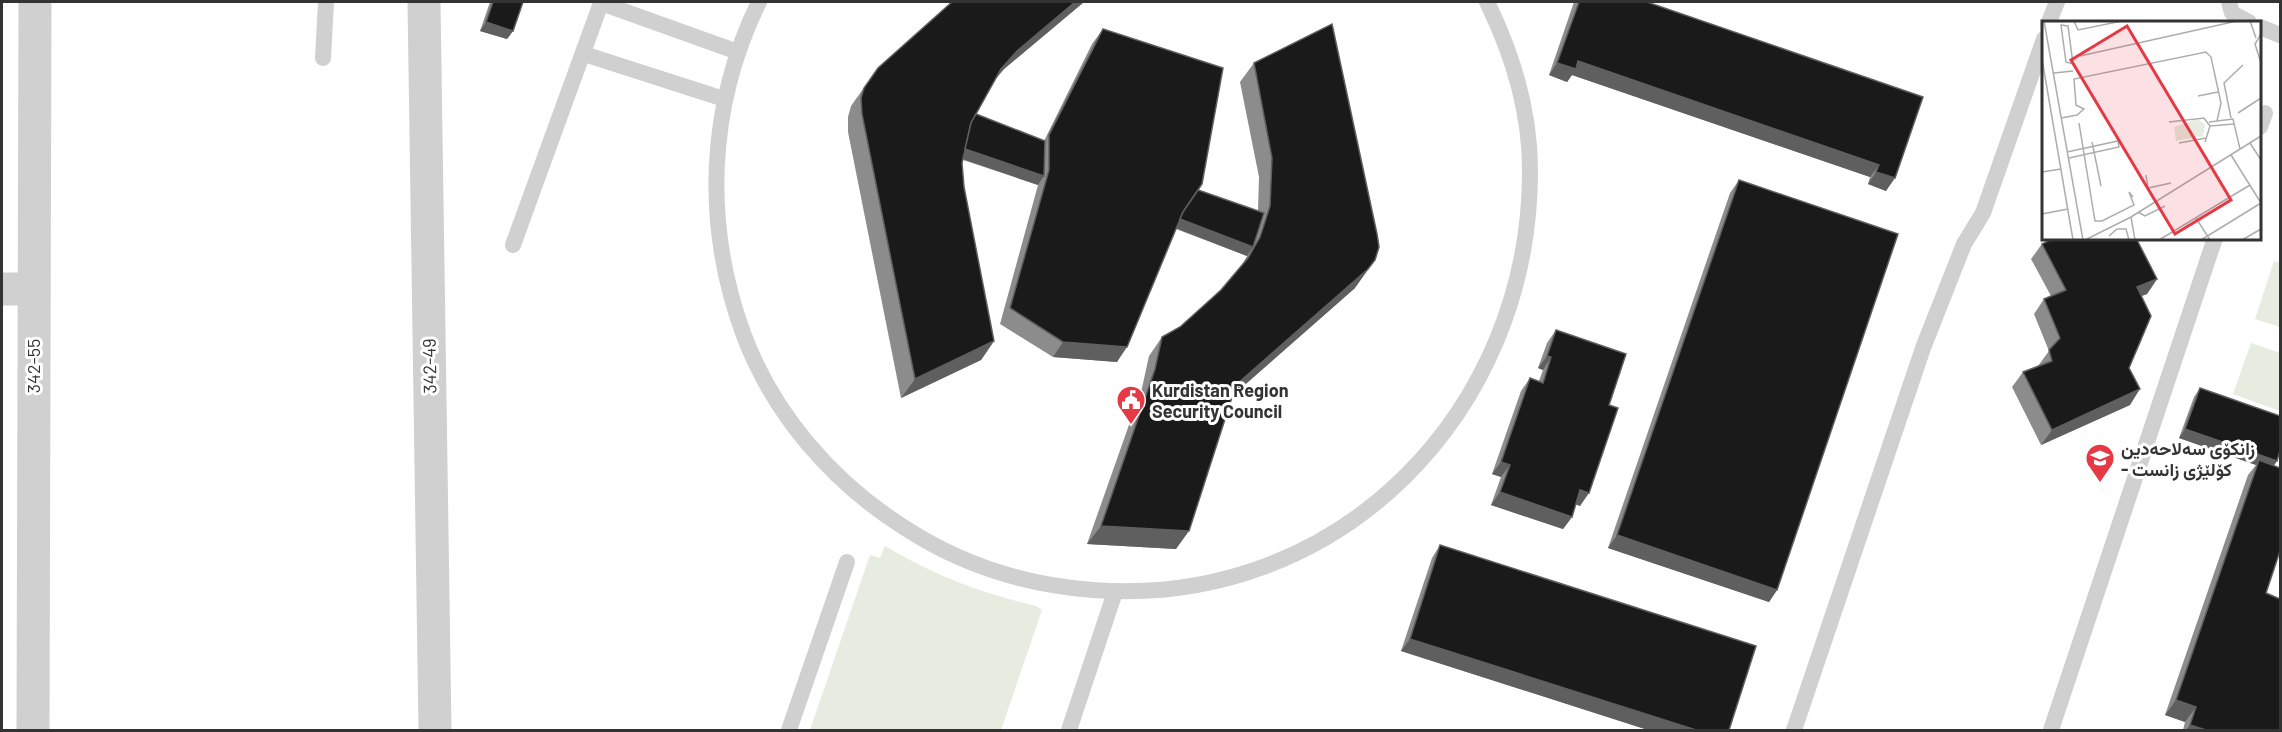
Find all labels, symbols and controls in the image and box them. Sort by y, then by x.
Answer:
inset map [2042,21,2261,240]
street label: 342-49 [418,338,440,394]
street label: 342-55 [22,339,44,393]
place label: Kurdistan Region Security Council [1152,379,1289,422]
public building icon: Kurdistan Region Security Council [1115,384,1147,426]
place label: زانکۆی سەلاحەدین - کۆلێژی زانست [2121,437,2255,481]
school or university icon: زانکۆی سەلاحەدین - کۆلێژی زانست [2084,442,2116,484]

